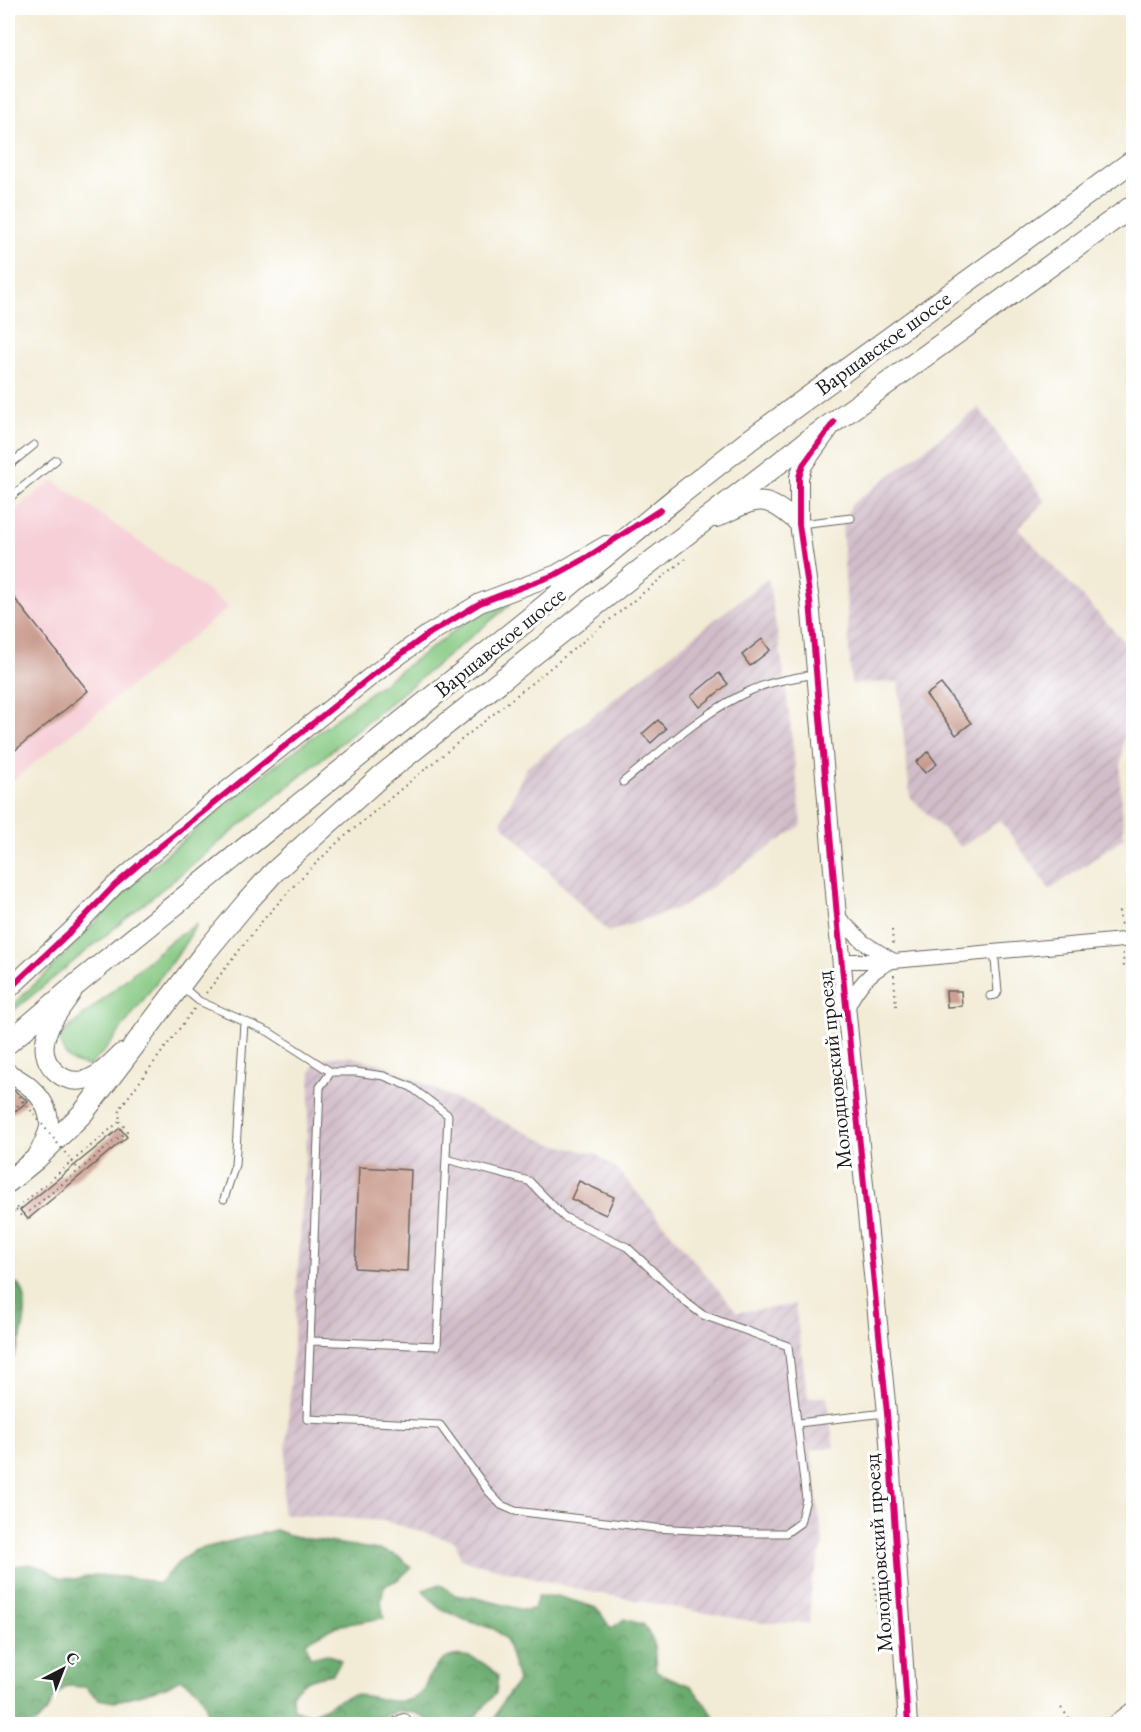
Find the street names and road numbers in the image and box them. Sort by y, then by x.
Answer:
street label: Варшавское шоссе [809,284,957,402]
street label: Варшавское шоссе [428,580,572,704]
street label: Молодцовский проезд [809,970,859,1170]
street label: Молодцовский проезд [857,1453,899,1653]

